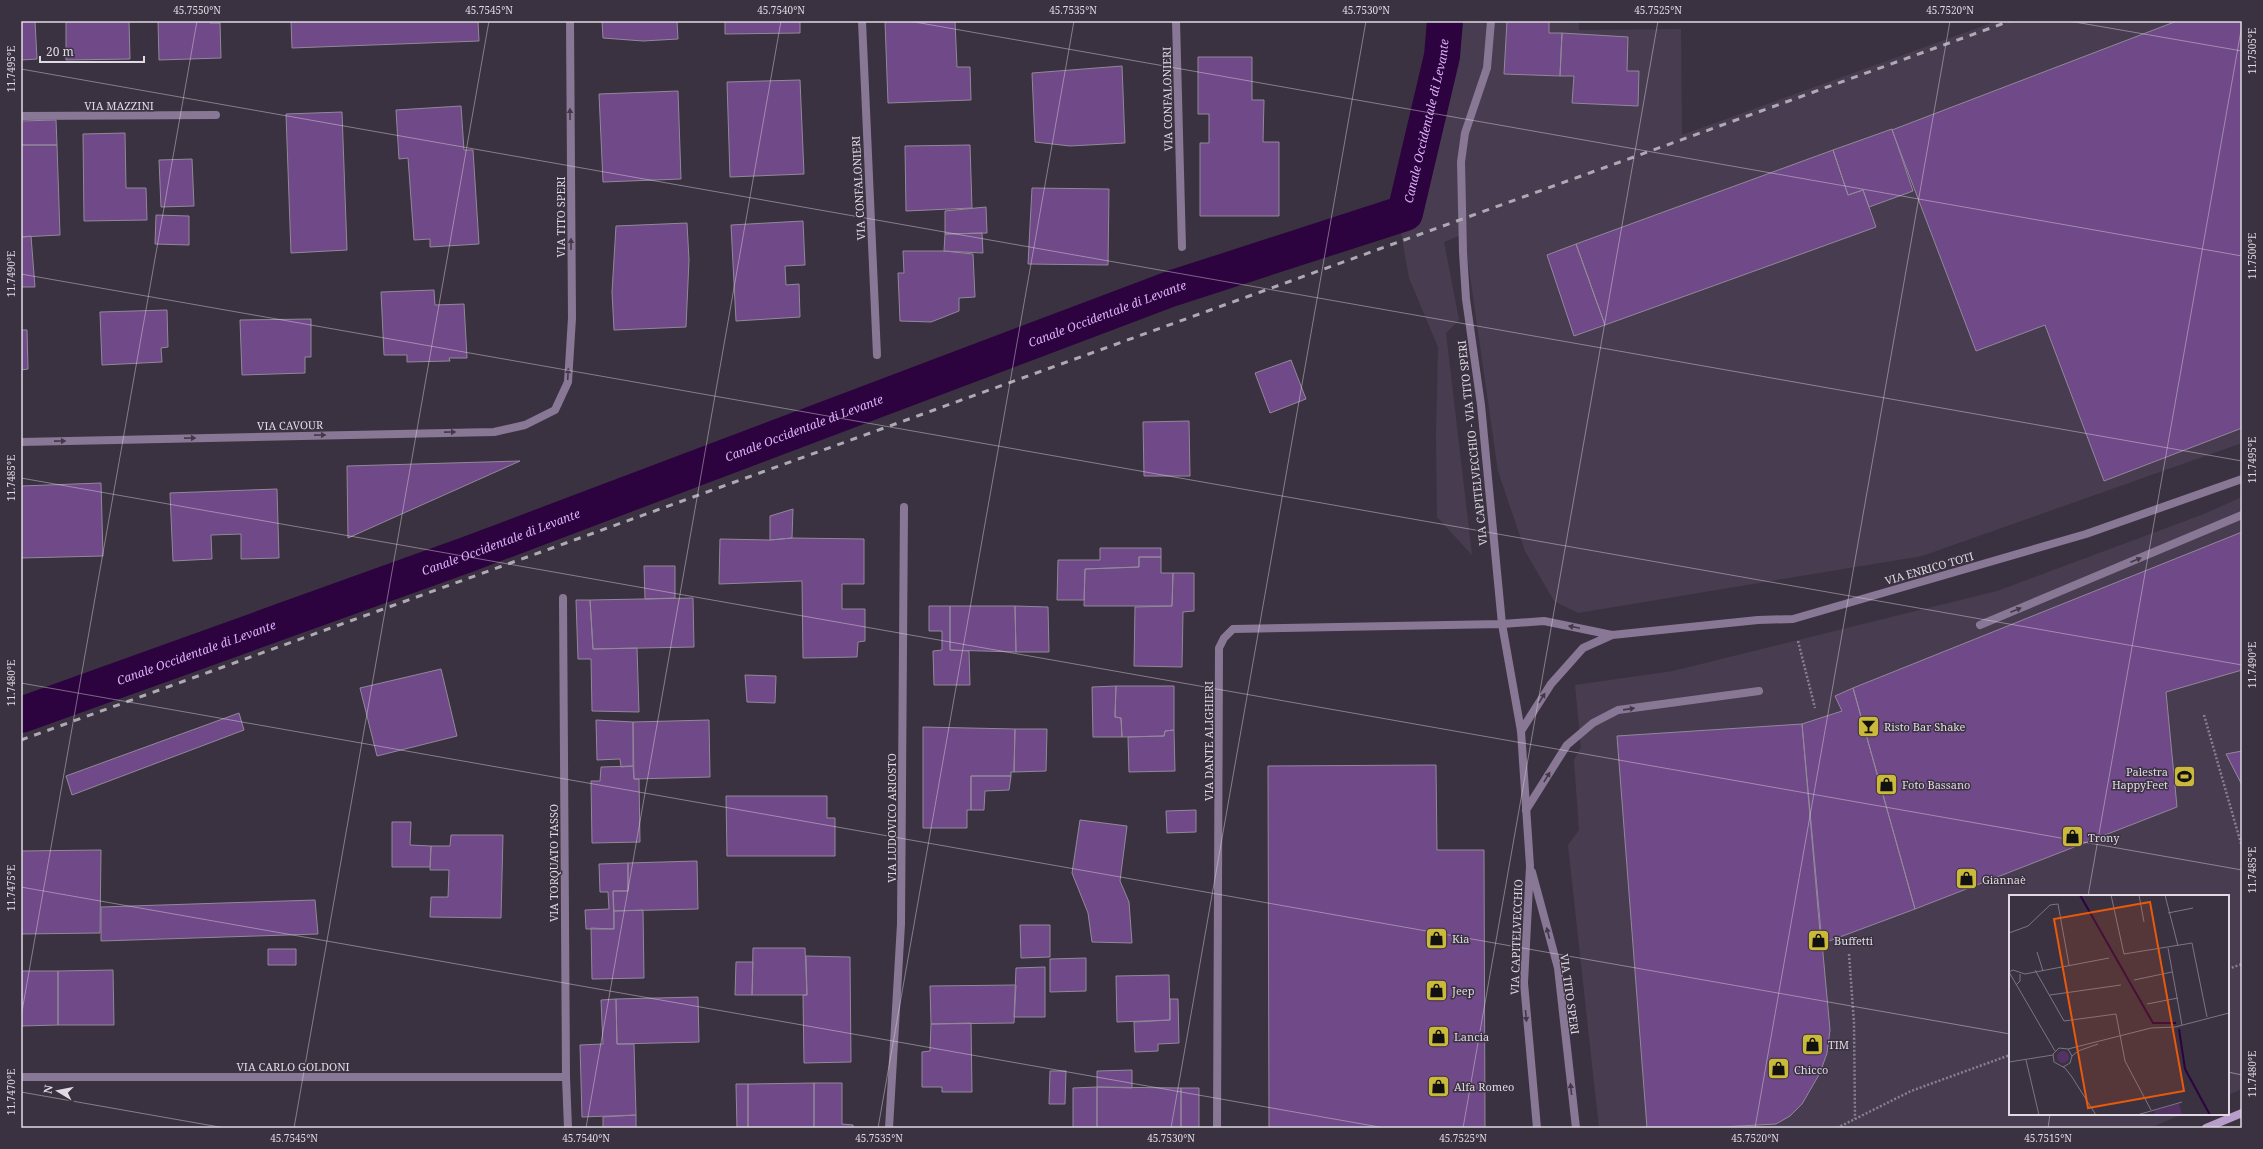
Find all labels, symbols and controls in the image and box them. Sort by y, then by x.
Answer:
text: 45.7550°N [173,3,221,17]
text: 45.7545°N [465,3,513,17]
text: 45.7540°N [757,3,805,17]
text: 45.7535°N [1049,3,1097,17]
text: 45.7530°N [1342,3,1390,17]
text: 45.7525°N [1634,3,1682,17]
text: 45.7520°N [1926,3,1974,17]
text: 11.7505°E [2245,28,2259,74]
scale bar [40,38,144,64]
water label: Canale Occidentale di Levante [1399,38,1452,205]
text: 20 m [46,43,74,60]
text: 11.7495°E [4,46,18,92]
street label: VIA CONFALONIERI [1159,47,1175,151]
street label: VIA MAZZINI [84,98,154,113]
one-way arrow [567,107,573,120]
street label: VIA CONFALONIERI [848,135,868,241]
street label: VIA TITO SPERI [553,176,568,258]
text: 11.7500°E [2245,233,2259,279]
one-way arrow [568,237,574,250]
text: 11.7490°E [4,251,18,297]
water label: Canale Occidentale di Levante [1025,276,1188,351]
street label: VIA CAPITELVECCHIO - VIA TITO SPERI [1454,340,1490,546]
one-way arrow [565,368,572,380]
water label: Canale Occidentale di Levante [722,390,885,465]
street label: VIA CAVOUR [257,417,324,433]
one-way arrow [444,429,456,436]
one-way arrow [314,432,327,438]
one-way arrow [184,435,197,441]
text: 11.7495°E [2245,437,2259,483]
one-way arrow [54,438,67,444]
text: 11.7485°E [4,455,18,501]
water label: Canale Occidentale di Levante [419,504,582,579]
street label: VIA ENRICO TOTI [1883,548,1975,588]
one-way arrow [2130,556,2142,563]
one-way arrow [2011,606,2023,612]
water label: Canale Occidentale di Levante [114,616,278,688]
one-way arrow [1568,624,1580,630]
text: 11.7490°E [2245,642,2259,688]
text: 11.7480°E [4,660,18,706]
street label: VIA DANTE ALIGHIERI [1201,681,1216,801]
one-way arrow [1538,693,1546,703]
one-way arrow [1623,706,1635,712]
bar icon: Risto Bar Shake [1855,713,1881,739]
place label: Risto Bar Shake [1884,719,1966,734]
street label: VIA LUDOVICO ARIOSTO [884,753,899,883]
place label: Palestra HappyFeet [2112,764,2168,792]
sports icon: Palestra HappyFeet [2171,764,2197,790]
shop icon: Foto Bassano [1874,771,1900,797]
one-way arrow [1543,772,1551,782]
place label: Foto Bassano [1902,777,1970,792]
street label: VIA TORQUATO TASSO [546,804,561,922]
shop icon: Trony [2060,824,2086,850]
place label: Trony [2088,830,2120,845]
text: 11.7485°E [2245,847,2259,893]
text: 11.7475°E [4,865,18,911]
shop icon: Giannaè [1954,866,1980,892]
place label: Giannaè [1982,872,2026,887]
street label: VIA CAPITELVECCHIO [1506,879,1526,995]
inset map [2009,895,2229,1115]
shop icon: Kia [1424,925,1450,951]
one-way arrow [1545,927,1551,939]
shop icon: Buffetti [1806,927,1832,953]
place label: Kia [1452,931,1469,946]
place label: Buffetti [1834,933,1874,948]
street label: VIA TITO SPERI [1557,953,1583,1035]
shop icon: Jeep [1423,977,1449,1003]
place label: Jeep [1451,983,1475,998]
one-way arrow [1522,1010,1529,1022]
shop icon: Lancia [1425,1023,1451,1049]
place label: Lancia [1454,1029,1489,1044]
shop icon: TIM [1800,1031,1826,1057]
place label: TIM [1828,1037,1849,1052]
text: 11.7480°E [2245,1051,2259,1097]
shop icon: Chicco [1765,1056,1791,1082]
street label: VIA CARLO GOLDONI [236,1059,350,1074]
place label: Chicco [1794,1062,1828,1077]
text: 11.7470°E [4,1069,18,1115]
north arrow [38,1071,78,1111]
shop icon: Alfa Romeo [1426,1073,1452,1099]
place label: Alfa Romeo [1454,1079,1514,1094]
text: N [40,1083,56,1095]
one-way arrow [1568,1083,1574,1095]
text: 45.7545°N [270,1131,318,1145]
text: 45.7540°N [562,1131,610,1145]
text: 45.7535°N [855,1131,903,1145]
text: 45.7530°N [1147,1131,1195,1145]
text: 45.7525°N [1439,1131,1487,1145]
text: 45.7520°N [1731,1131,1779,1145]
text: 45.7515°N [2024,1131,2072,1145]

